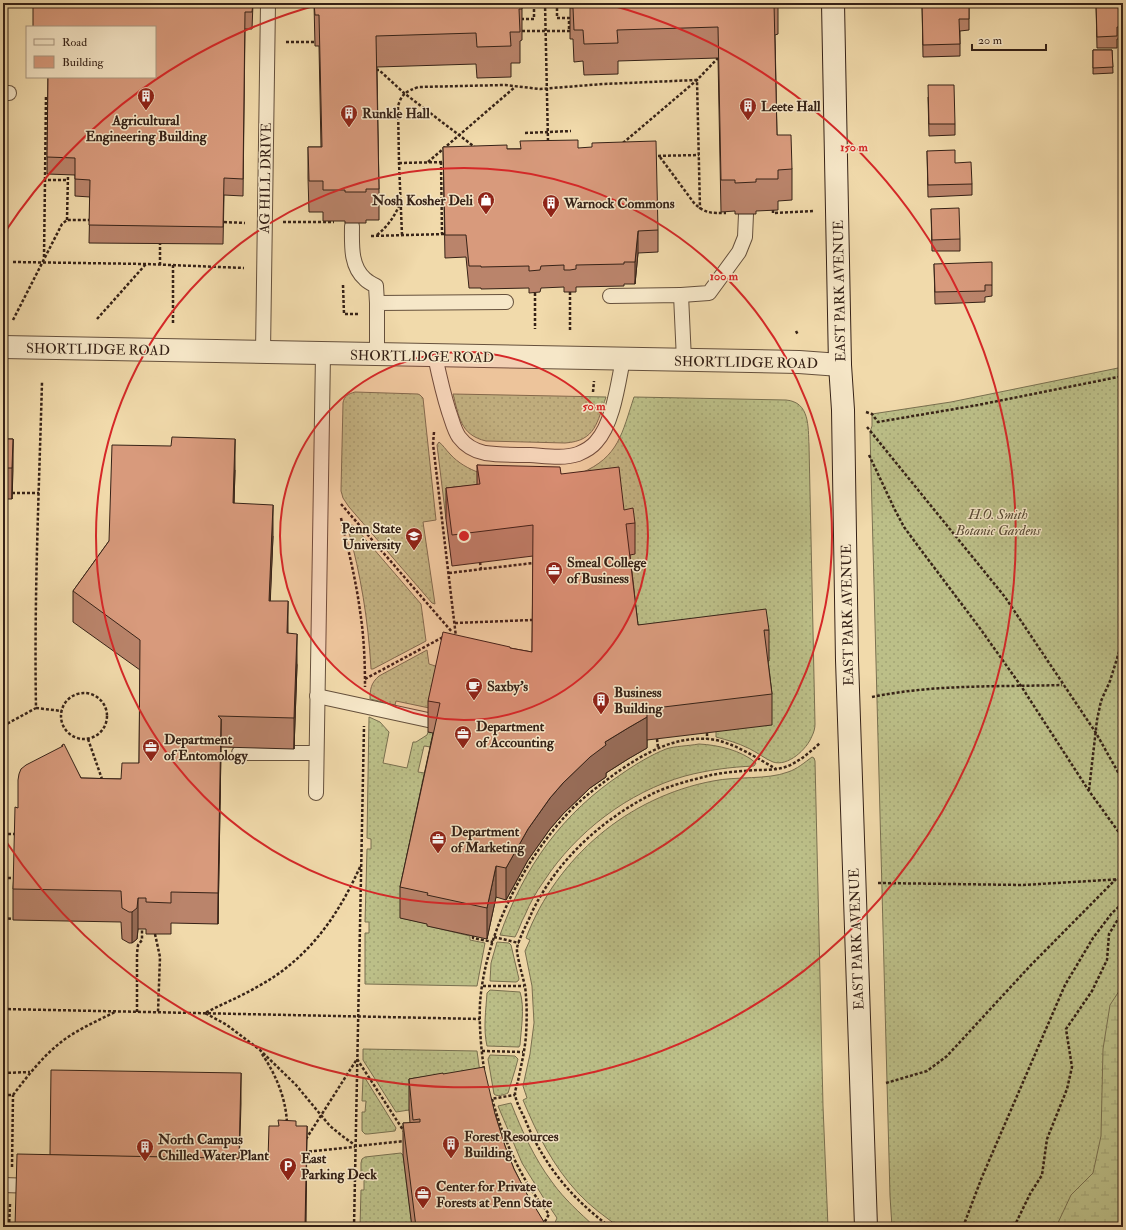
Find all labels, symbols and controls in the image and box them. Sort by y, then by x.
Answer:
legend [26,26,156,78]
scale bar [972,26,1046,52]
text: 20 m [978,33,1003,48]
text: Road [62,35,87,50]
text: Building [62,55,105,70]
building icon: Agricultural Engineering Building [136,86,156,111]
building icon: Leete Hall [738,96,758,121]
place label: Leete Hall [761,98,821,115]
building icon: Runkle Hall [339,103,359,128]
place label: Runkle Hall [362,105,430,122]
place label: Agricultural Engineering Building [85,112,208,146]
street label: AG HILL DRIVE [256,123,275,234]
text: 150 m [840,140,868,155]
shop icon: Nosh Kosher Deli [476,190,496,215]
place label: Nosh Kosher Deli [371,192,473,209]
building icon: Warnock Commons [541,193,561,218]
place label: Warnock Commons [563,195,675,212]
street label: EAST PARK AVENUE [830,220,849,362]
text: 100 m [710,269,739,284]
street label: SHORTLIDGE ROAD [26,340,170,359]
street label: SHORTLIDGE ROAD [350,347,494,366]
street label: SHORTLIDGE ROAD [674,353,818,372]
text: 50 m [582,399,606,414]
park label: H.O. Smith Botanic Gardens [954,506,1042,539]
place label: Penn State University [341,520,402,554]
school or university icon: Penn State University [404,526,424,551]
centre of rings [457,529,471,543]
street label: EAST PARK AVENUE [838,544,857,686]
place label: Smeal College of Business [567,554,647,587]
office icon: Smeal College of Business [544,560,564,585]
cafe icon: Saxby's [464,676,484,701]
place label: Saxby's [487,678,528,696]
place label: Business Building [614,684,664,718]
building icon: Business Building [591,690,611,715]
place label: Department of Accounting [476,718,555,752]
office icon: Department of Accounting [453,724,473,749]
place label: Department of Entomology [164,731,248,765]
office icon: Department of Entomology [141,737,161,762]
place label: Department of Marketing [451,823,525,857]
office icon: Department of Marketing [428,829,448,854]
street label: EAST PARK AVENUE [846,868,867,1010]
place label: Forest Resources Building [464,1128,559,1162]
place label: North Campus Chilled Water Plant [157,1131,269,1164]
building icon: Forest Resources Building [441,1134,461,1159]
building icon: North Campus Chilled Water Plant [135,1137,155,1162]
place label: East Parking Deck [301,1150,377,1184]
parking icon: East Parking Deck [278,1156,298,1181]
place label: Center for Private Forests at Penn State [436,1178,552,1211]
office icon: Center for Private Forests at Penn State [413,1184,433,1209]

